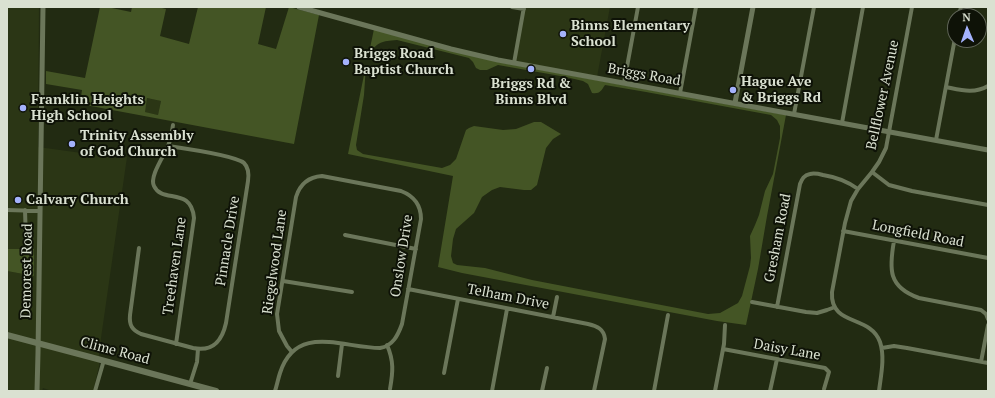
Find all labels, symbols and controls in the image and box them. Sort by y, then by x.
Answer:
north arrow [947,8,987,48]
text: N [962,10,971,24]
place label: Binns Elementary School [571,18,690,50]
marker: Binns Elementary School [558,29,568,39]
street label: Bellflower Avenue [863,39,903,151]
place label: Briggs Road Baptist Church [354,46,454,78]
marker: Briggs Road Baptist Church [341,57,351,67]
street label: Briggs Road [606,60,682,90]
marker: Briggs Rd & Binns Blvd [526,64,536,74]
place label: Hague Ave & Briggs Rd [741,74,821,106]
place label: Briggs Rd & Binns Blvd [491,76,571,108]
marker: Hague Ave & Briggs Rd [728,85,738,95]
place label: Franklin Heights High School [31,92,144,124]
marker: Franklin Heights High School [18,103,28,113]
place label: Trinity Assembly of God Church [80,128,194,160]
marker: Trinity Assembly of God Church [67,139,77,149]
place label: Calvary Church [26,192,129,208]
street label: Gresham Road [761,192,795,284]
marker: Calvary Church [13,195,23,205]
street label: Pinnacle Drive [213,195,243,287]
street label: Riegelwood Lane [259,209,291,315]
street label: Onslow Drive [387,213,417,299]
street label: Treehaven Lane [160,216,190,316]
street label: Longfield Road [871,217,965,251]
street label: Demorest Road [18,223,36,319]
street label: Telham Drive [466,281,550,313]
street label: Clime Road [78,334,152,368]
street label: Daisy Lane [752,336,822,364]

